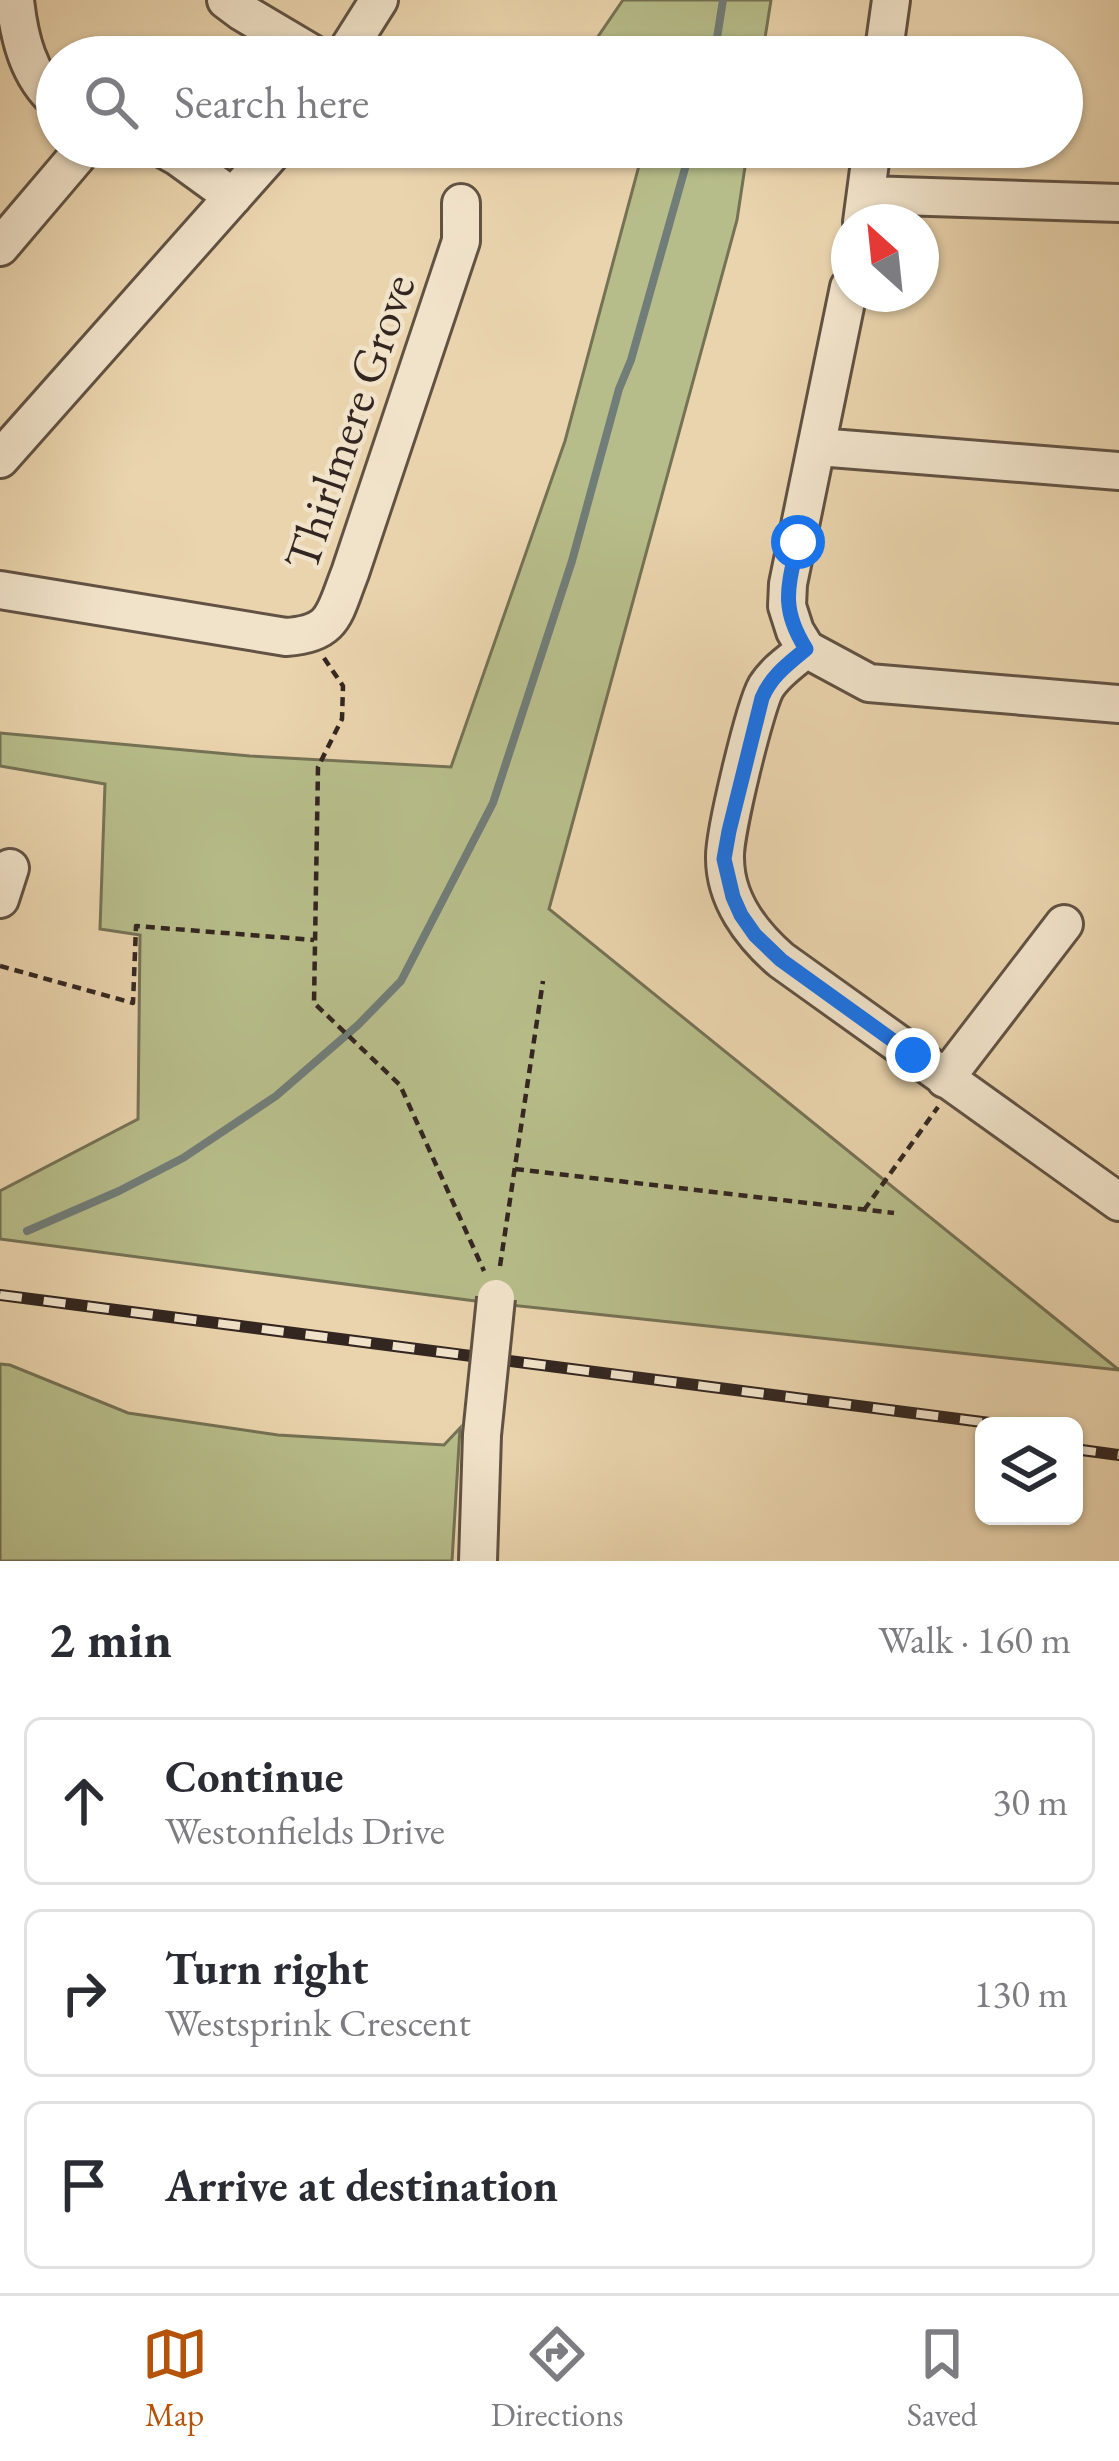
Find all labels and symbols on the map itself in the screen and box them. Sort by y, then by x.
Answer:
north arrow [831,204,939,312]
street label: Thirlmere Grove [269,266,429,578]
route start [771,515,825,569]
route end [886,1028,940,1082]

